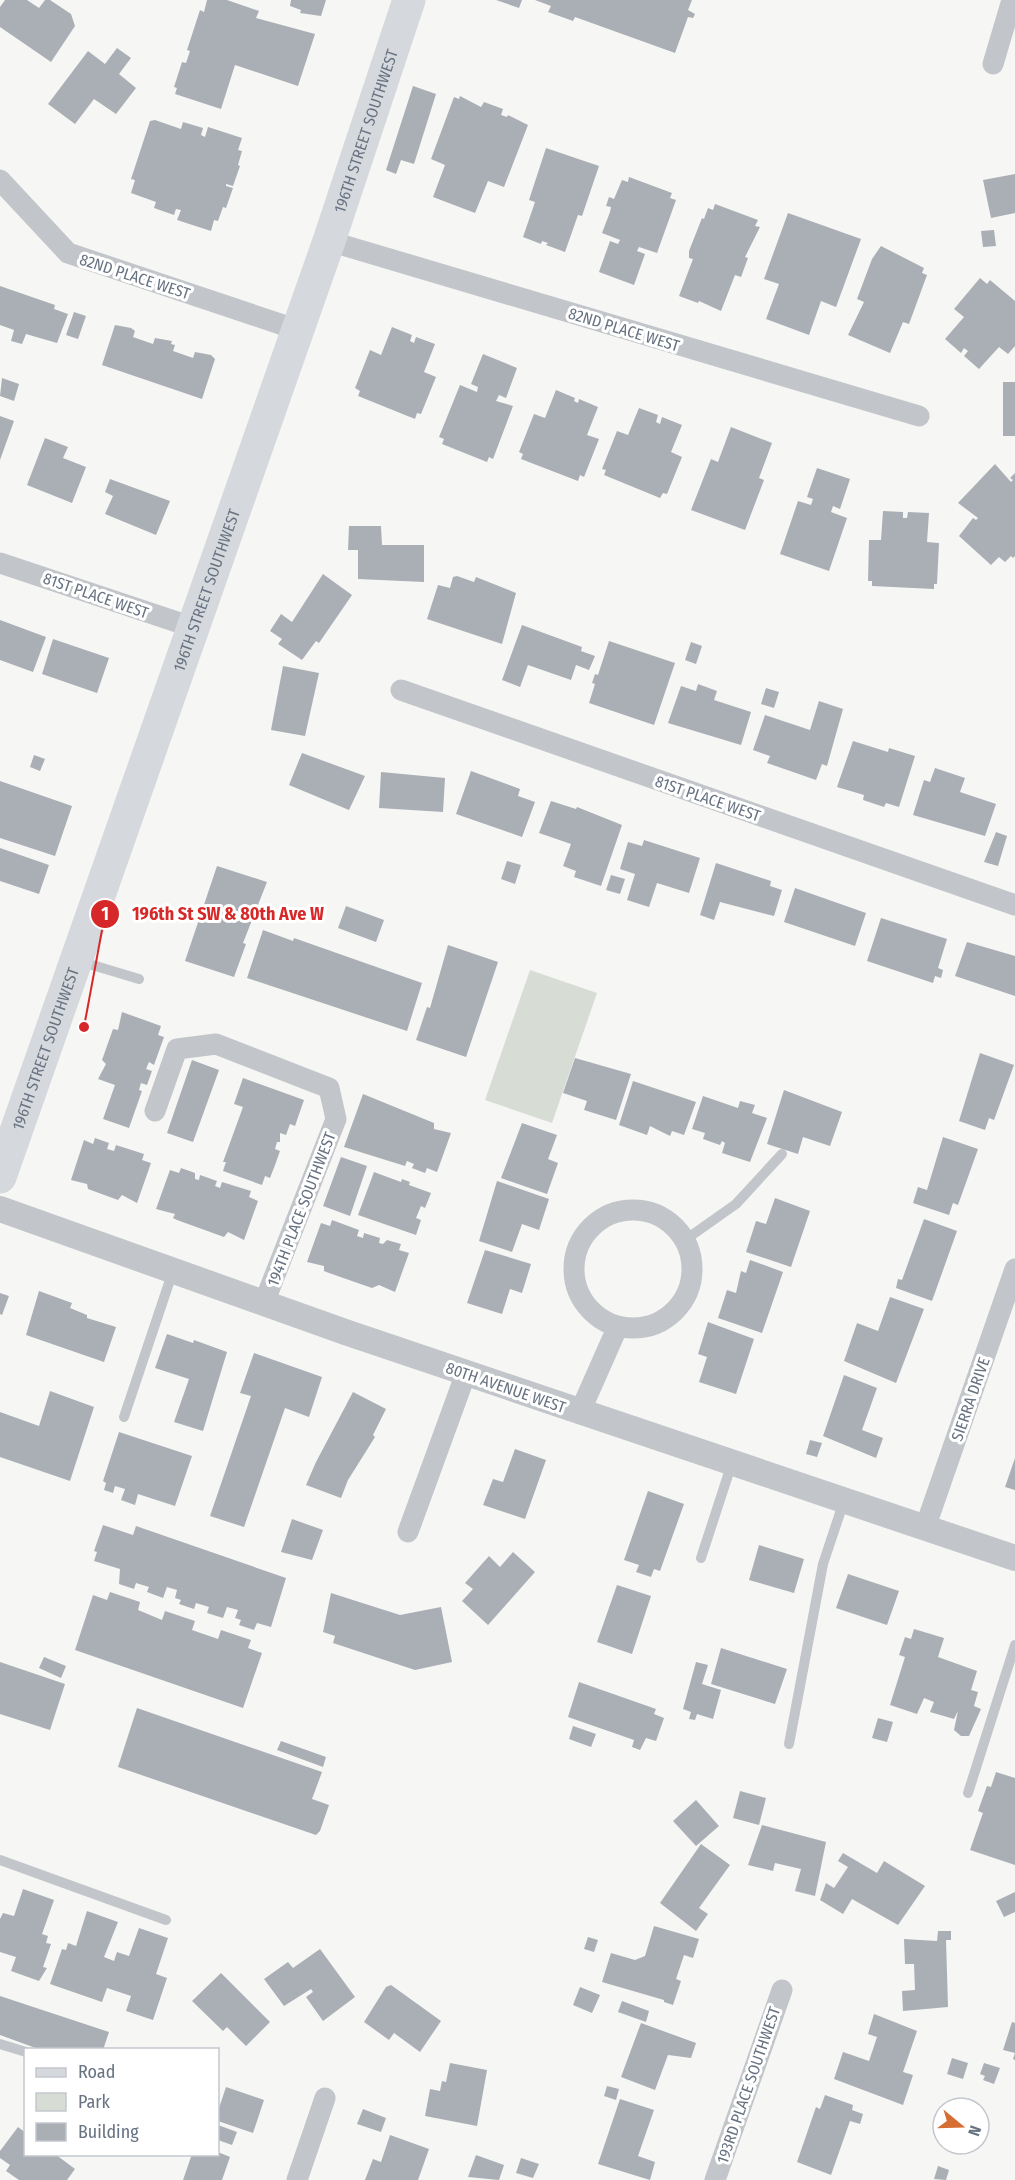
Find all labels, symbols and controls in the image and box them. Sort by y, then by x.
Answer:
street label: 196TH STREET SOUTHWEST [330,47,402,215]
street label: 82ND PLACE WEST [77,250,193,303]
street label: 82ND PLACE WEST [566,304,682,356]
street label: 196TH STREET SOUTHWEST [169,506,244,674]
street label: 81ST PLACE WEST [41,569,151,623]
street label: 81ST PLACE WEST [653,772,763,826]
callout: 196th St SW & 80th Ave W [90,896,336,932]
text: 1 [101,903,109,925]
text: 196th St SW & 80th Ave W [132,903,324,925]
street label: 196TH STREET SOUTHWEST [8,965,83,1133]
street label: 194TH PLACE SOUTHWEST [263,1129,340,1289]
street label: SIERRA DRIVE [947,1355,994,1443]
street label: 80TH AVENUE WEST [444,1358,569,1417]
street label: 193RD PLACE SOUTHWEST [713,2004,784,2166]
legend [24,2048,219,2156]
text: Road [78,2061,115,2083]
text: Park [78,2091,111,2113]
north arrow [931,2096,991,2156]
text: Building [78,2121,139,2143]
text: N [964,2123,985,2138]

